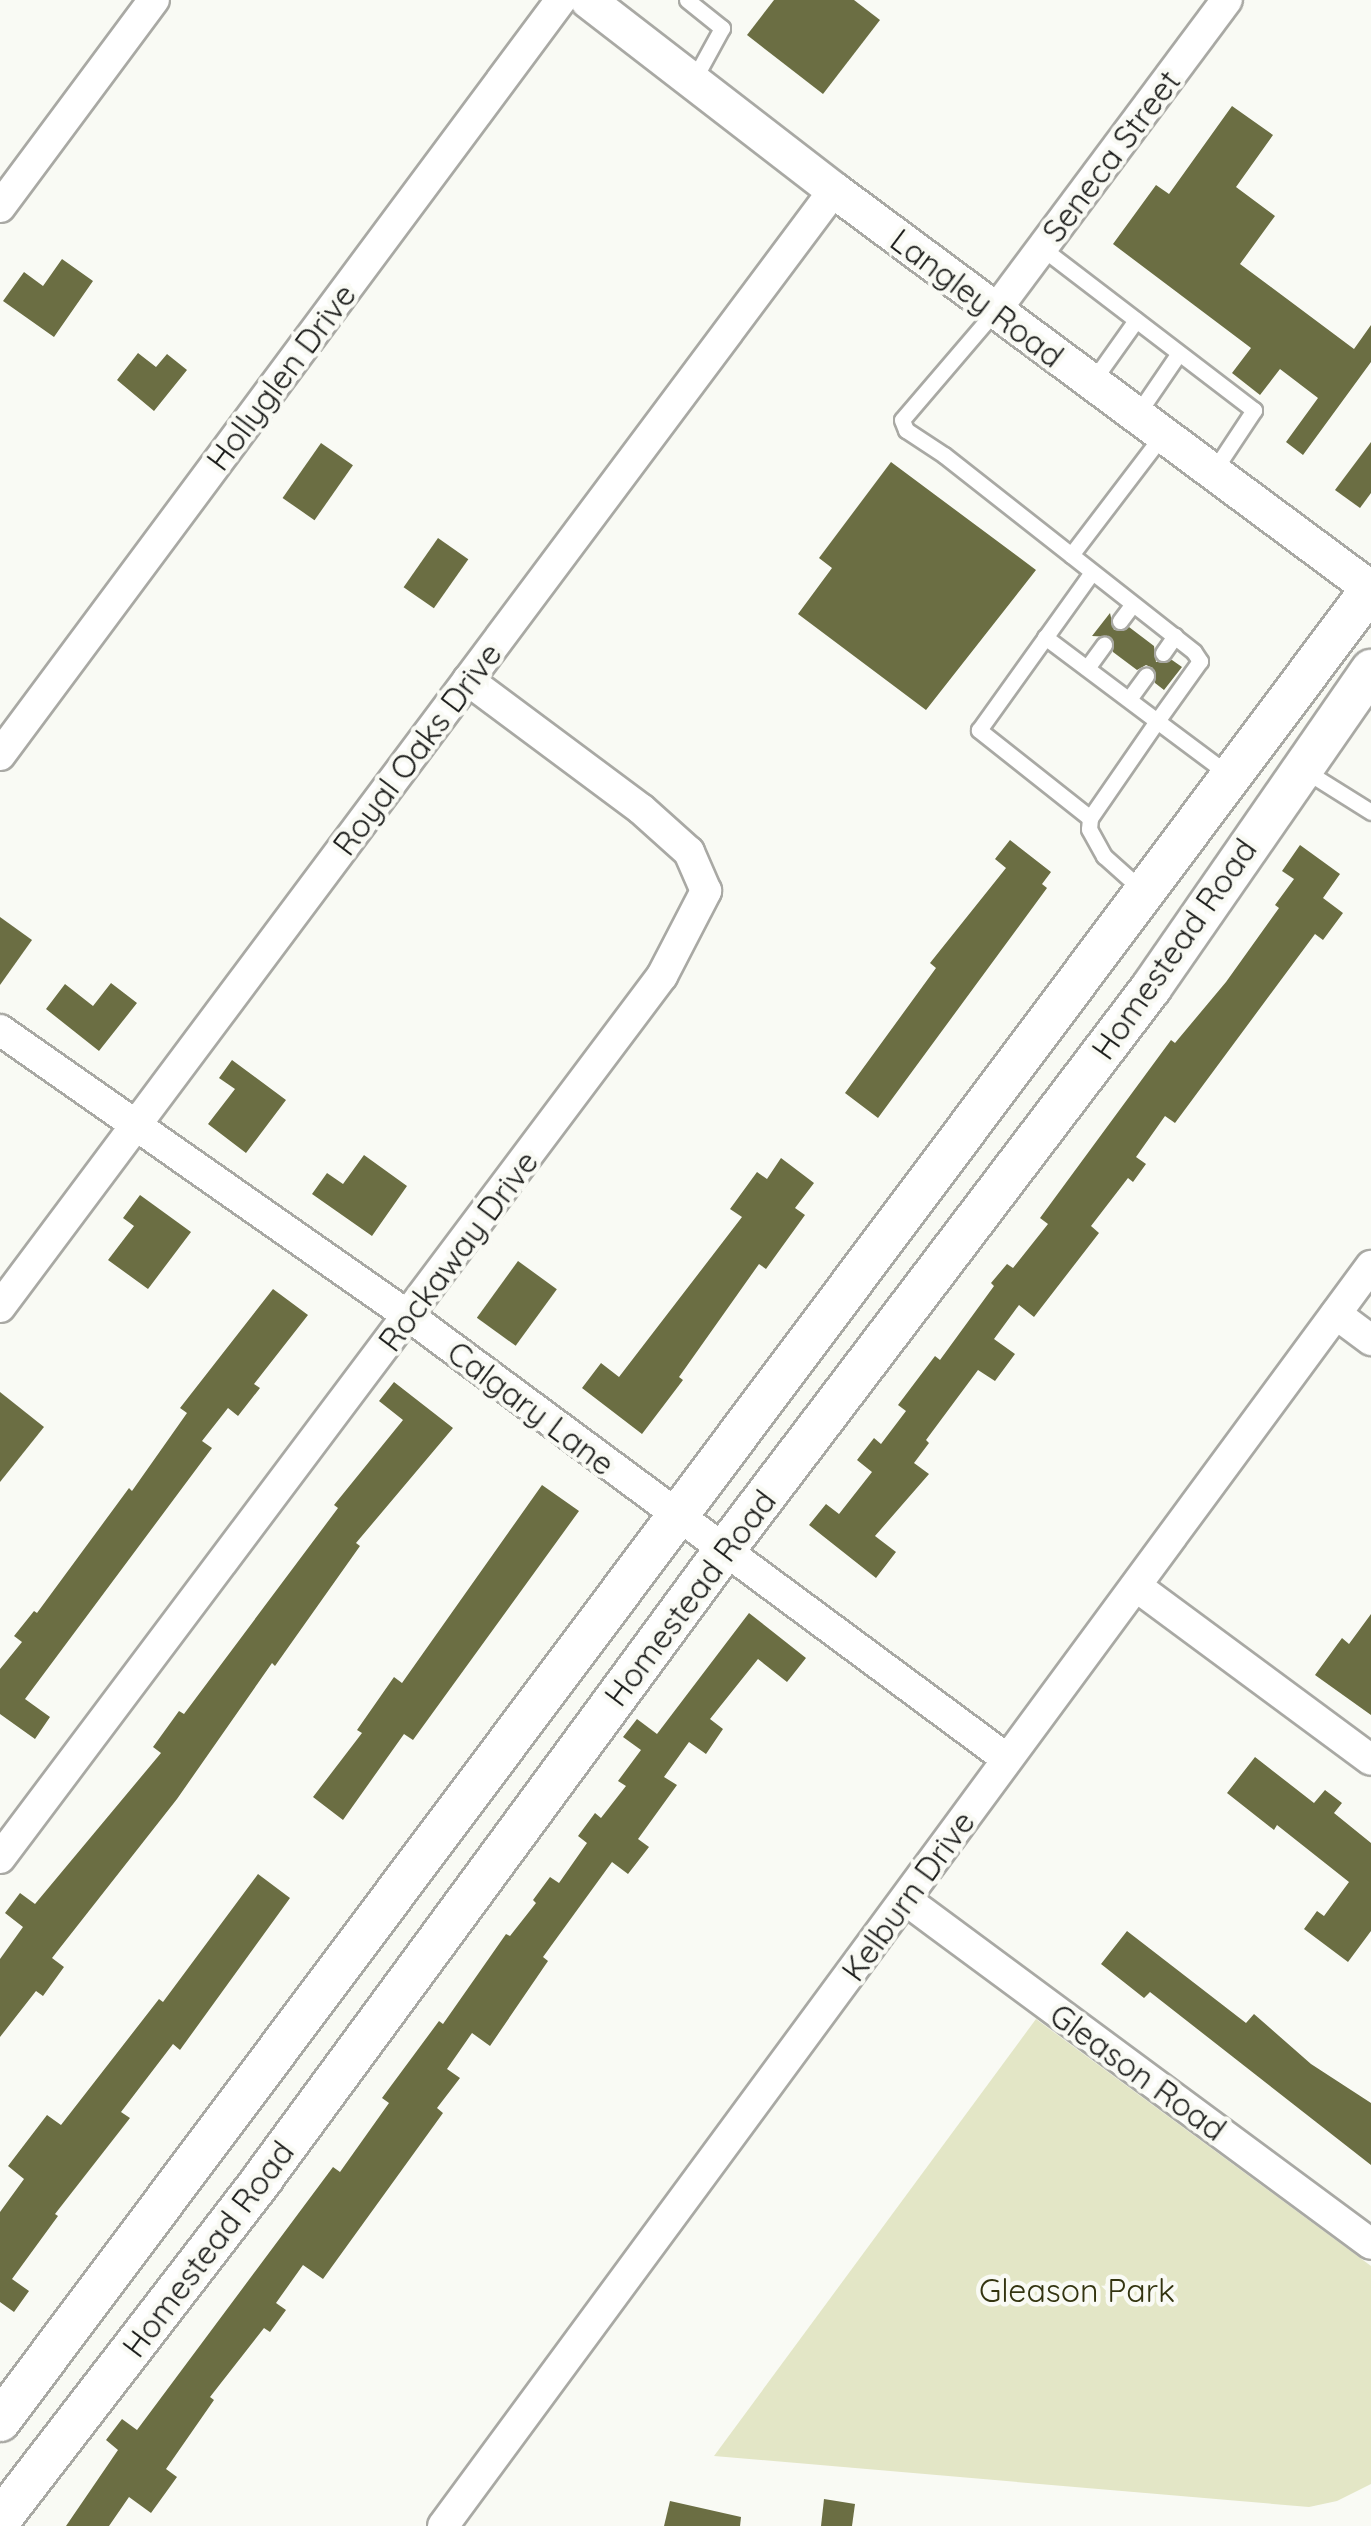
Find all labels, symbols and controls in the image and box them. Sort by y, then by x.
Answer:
street label: Seneca Street [1034,63,1188,249]
street label: Langley Road [883,221,1071,375]
street label: Hollyglen Drive [198,276,364,478]
street label: Royal Oaks Drive [325,635,509,863]
street label: Homestead Road [1084,831,1264,1067]
street label: Rockaway Drive [370,1143,546,1359]
street label: Calgary Lane [440,1333,622,1483]
street label: Homestead Road [596,1482,784,1714]
street label: Kelburn Drive [834,1804,982,1988]
street label: Gleason Road [1043,1995,1233,2149]
street label: Homestead Road [114,2133,302,2365]
park label: Gleason Park [979,2271,1175,2309]

